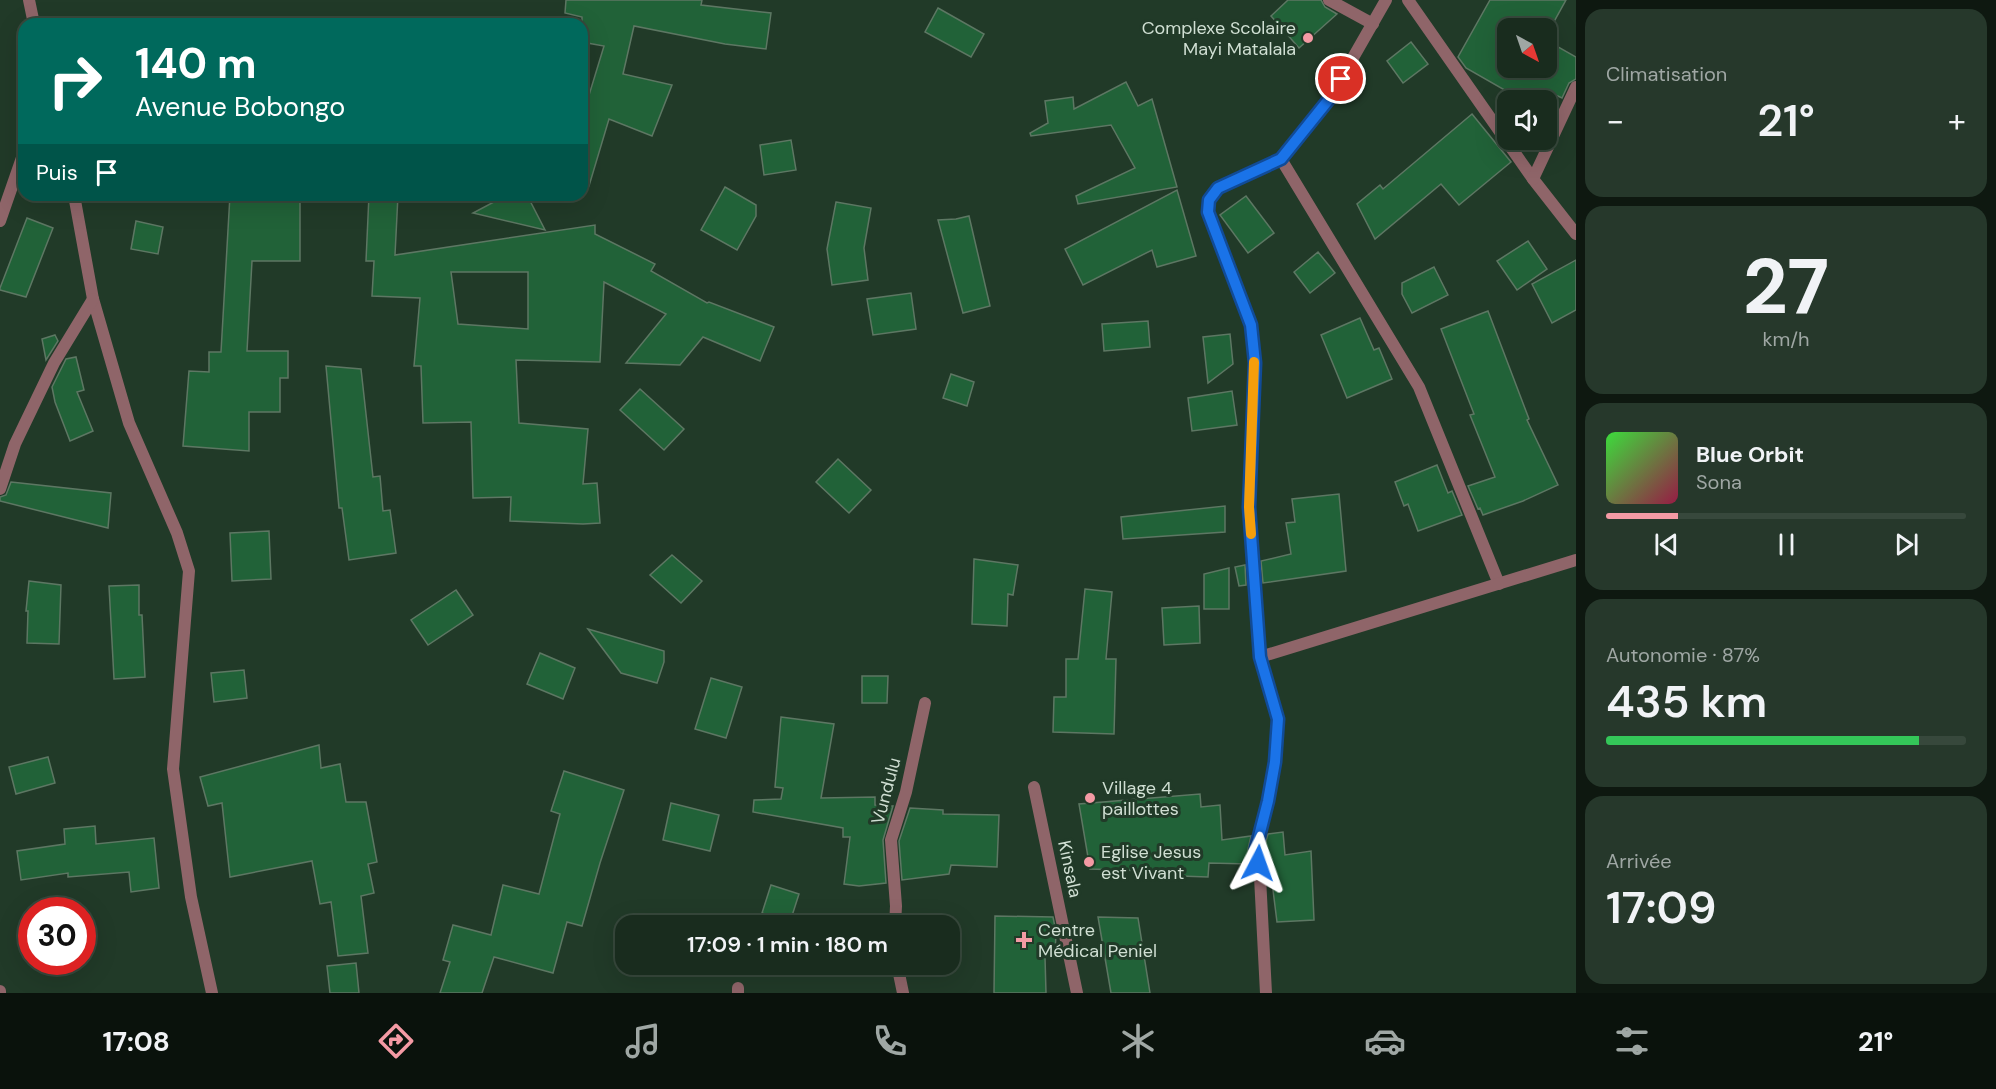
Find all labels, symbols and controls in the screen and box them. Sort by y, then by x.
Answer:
place label: Complexe Scolaire Mayi Matalala [1142,16,1296,61]
north arrow [1497,18,1557,78]
map controls [1497,18,1557,150]
marker: Complexe Scolaire Mayi Matalala [1301,31,1315,45]
text: 140 m [135,36,257,91]
icon: right [36,42,114,120]
pin [1315,53,1366,104]
text: Climatisation [1606,61,1727,87]
icon: arrive [1324,62,1357,95]
text: Avenue Bobongo [135,89,345,124]
button: sound [1497,90,1557,150]
text: 21° [1757,91,1815,150]
text: − [1606,99,1624,142]
text: + [1948,99,1966,142]
icon: arrive [90,156,123,189]
text: Puis [36,158,78,187]
text: 27 [1743,236,1829,337]
text: km/h [1762,326,1810,352]
text: Blue Orbit [1696,440,1804,469]
text: Sona [1696,469,1742,495]
icon: previous [1650,528,1683,561]
icon: pause [1770,528,1803,561]
icon: next [1890,528,1923,561]
text: Autonomie · 87% [1606,642,1760,668]
text: 435 km [1606,672,1767,731]
street label: Vundulu [866,755,906,827]
place label: Village 4 paillottes [1102,776,1179,821]
marker: Village 4 paillottes [1083,791,1097,805]
position arrow [1226,831,1290,895]
street label: Kinsala [1052,838,1088,900]
place label: Eglise Jesus est Vivant [1101,840,1201,885]
text: Arrivée [1606,848,1672,874]
marker: Eglise Jesus est Vivant [1082,855,1096,869]
text: 17:09 [1606,878,1716,937]
speed limit sign: 30 [18,897,96,975]
place label: Centre Médical Peniel [1038,918,1157,963]
text: 17:09 · 1 min · 180 m [687,930,888,959]
marker: Centre Médical Peniel [1015,931,1033,949]
icon: directions [375,1020,417,1062]
icon: music [622,1020,664,1062]
icon: phone [869,1020,911,1062]
icon: climate [1117,1020,1159,1062]
icon: car [1364,1020,1406,1062]
icon: filters [1611,1020,1653,1062]
text: 17:08 [103,1024,170,1059]
text: 21° [1858,1024,1893,1059]

